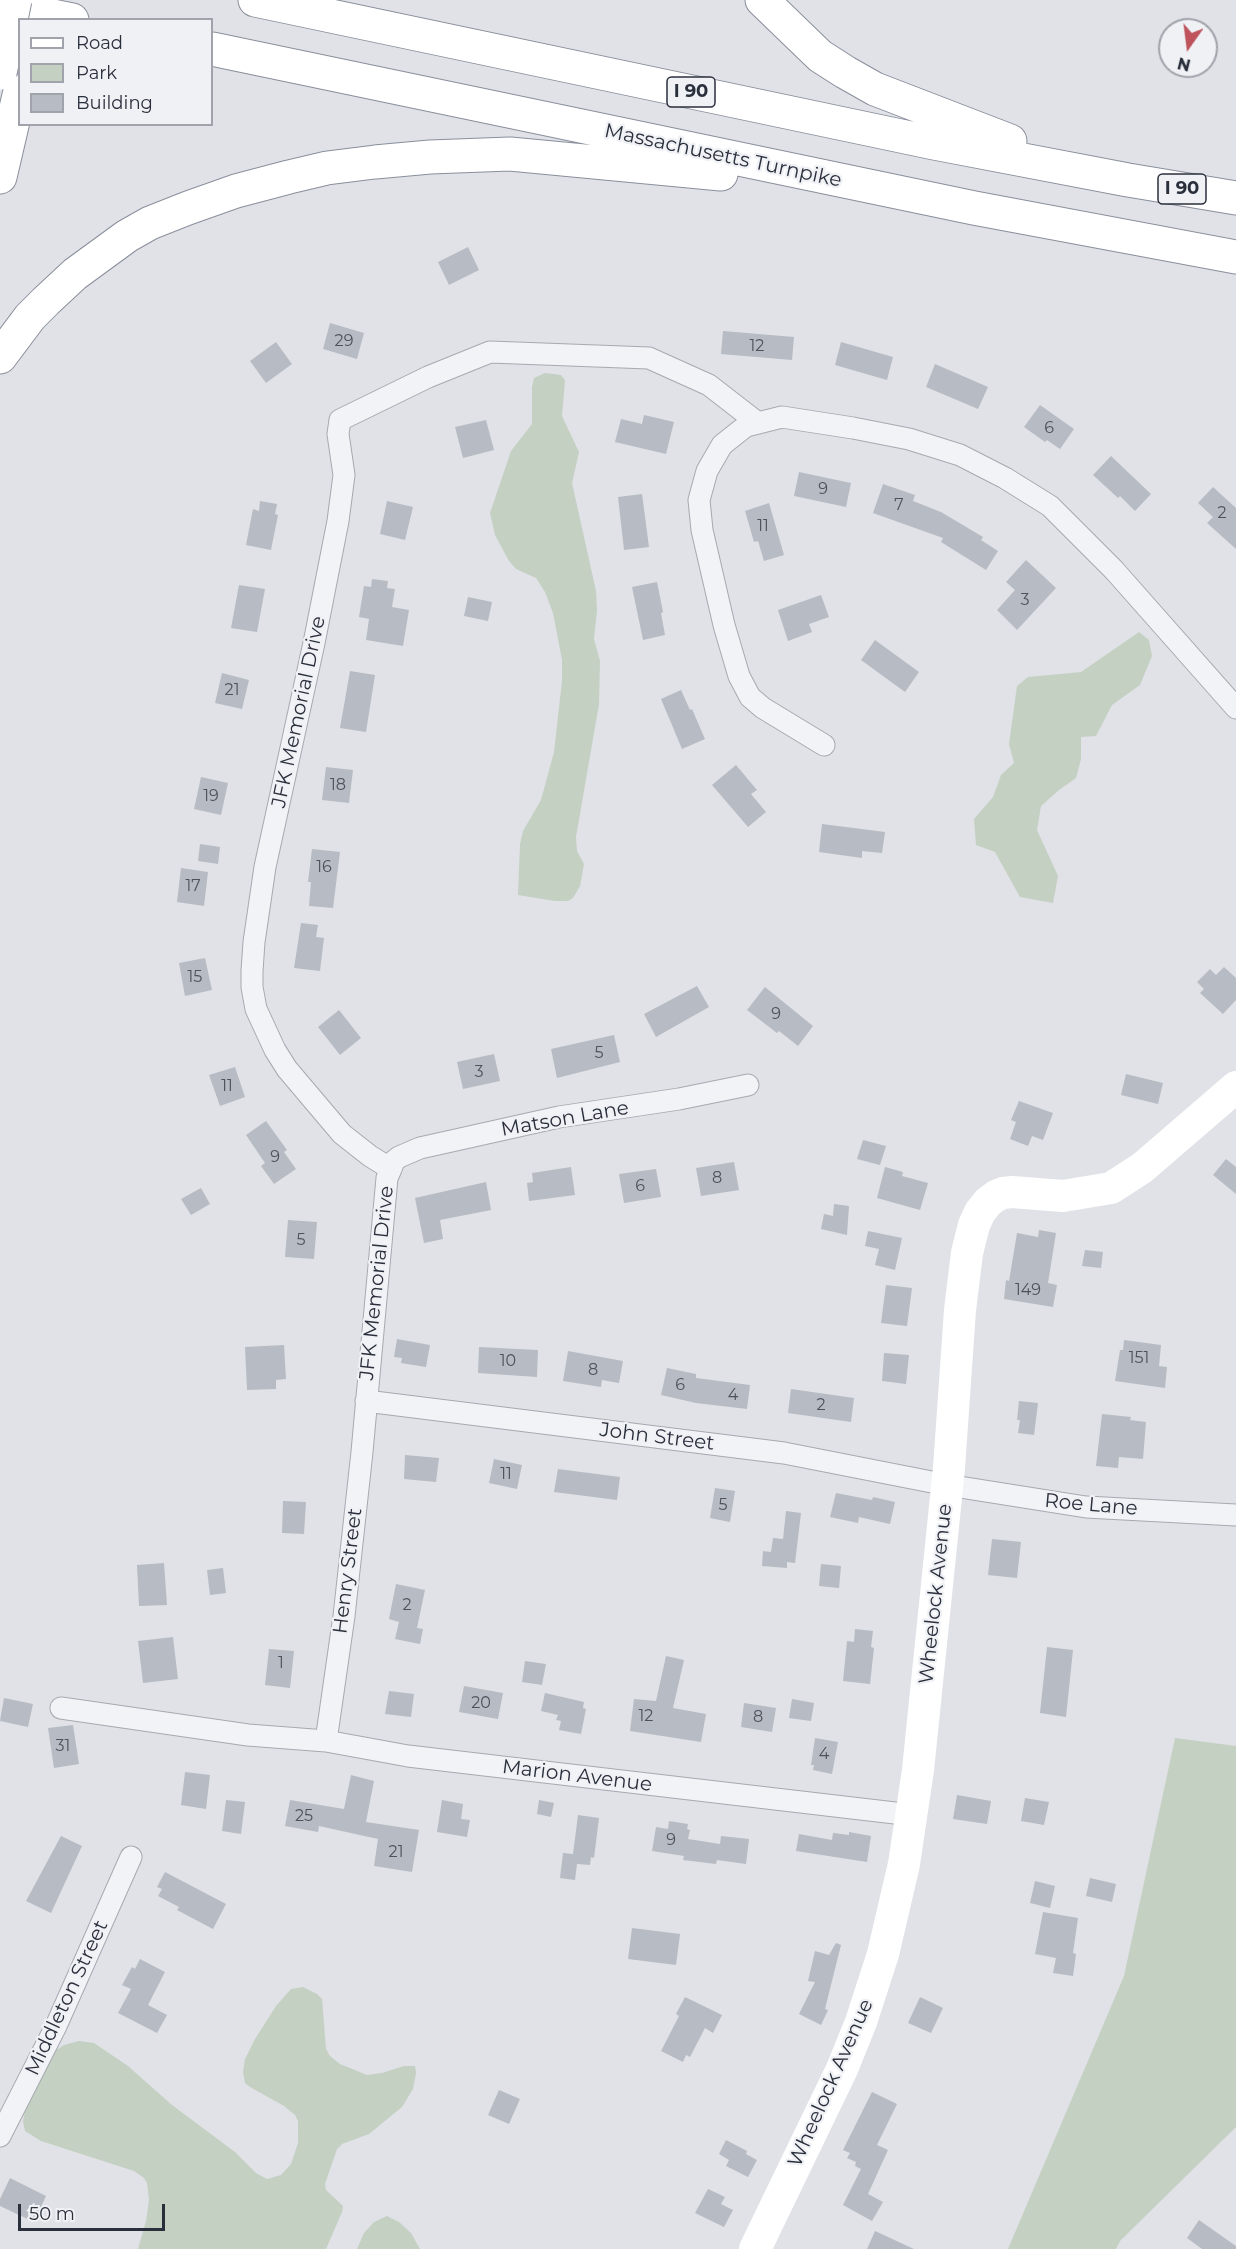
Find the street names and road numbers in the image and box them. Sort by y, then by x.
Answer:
road number: I 90 [667,77,715,107]
street label: Massachusetts Turnpike [602,119,844,193]
road number: I 90 [1158,174,1206,204]
street label: JFK Memorial Drive [267,614,331,810]
street label: Matson Lane [499,1096,631,1142]
street label: JFK Memorial Drive [355,1185,399,1381]
street label: John Street [598,1418,716,1456]
street label: Roe Lane [1043,1489,1139,1521]
street label: Wheelock Avenue [915,1503,957,1685]
street label: Henry Street [328,1507,368,1635]
street label: Marion Avenue [501,1755,653,1797]
street label: Middleton Street [21,1917,113,2079]
street label: Wheelock Avenue [783,1995,879,2171]

